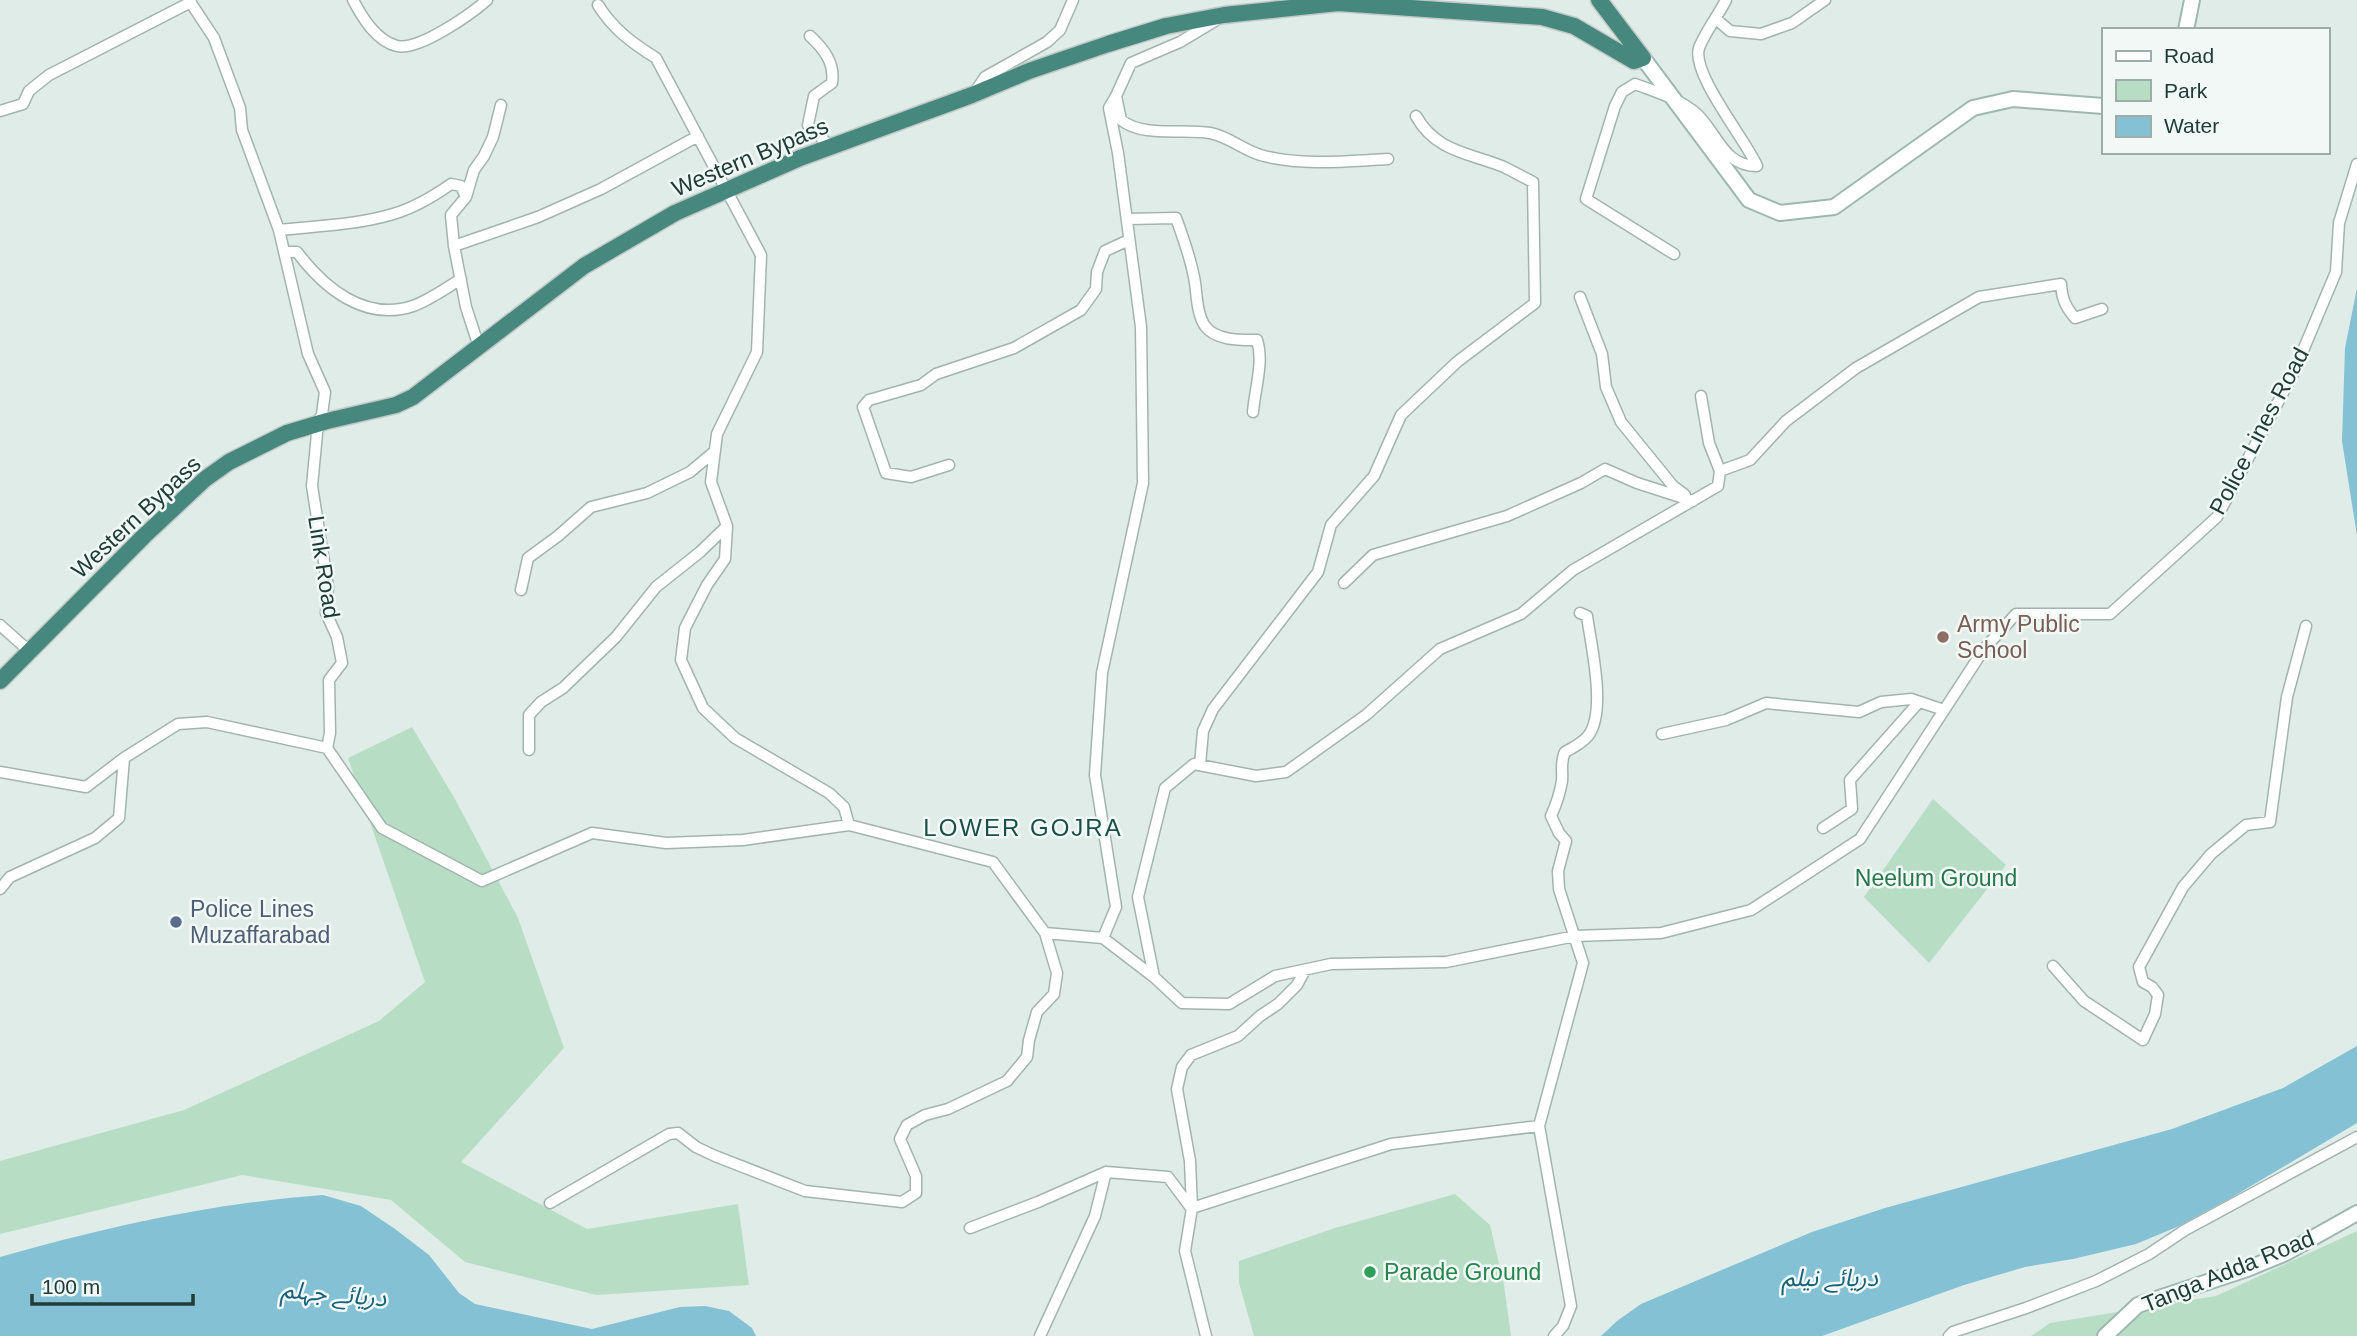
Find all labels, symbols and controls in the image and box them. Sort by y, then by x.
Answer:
legend [2102,28,2329,154]
text: Road [2164,44,2214,67]
text: Park [2164,79,2208,102]
street label: Western Bypass [668,112,832,202]
text: Water [2164,114,2219,137]
street label: Police Lines Road [2204,343,2314,519]
street label: Western Bypass [66,451,206,583]
street label: Link Road [303,514,345,620]
place label: Army Public School [1957,611,2080,663]
marker: Army Public School [1935,629,1951,645]
district label: LOWER GOJRA [923,814,1123,841]
park label: Neelum Ground [1855,865,2017,891]
place label: Police Lines Muzaffarabad [190,896,330,948]
marker: Police Lines Muzaffarabad [168,914,184,930]
street label: Tanga Adda Road [2138,1225,2318,1317]
place label: Parade Ground [1384,1259,1541,1285]
scale bar [32,1262,192,1306]
marker: Parade Ground [1362,1264,1378,1280]
water label: دریائے نیلم [1781,1264,1879,1296]
text: 100 m [42,1275,100,1298]
water label: دریائے جہلم [279,1275,388,1317]

